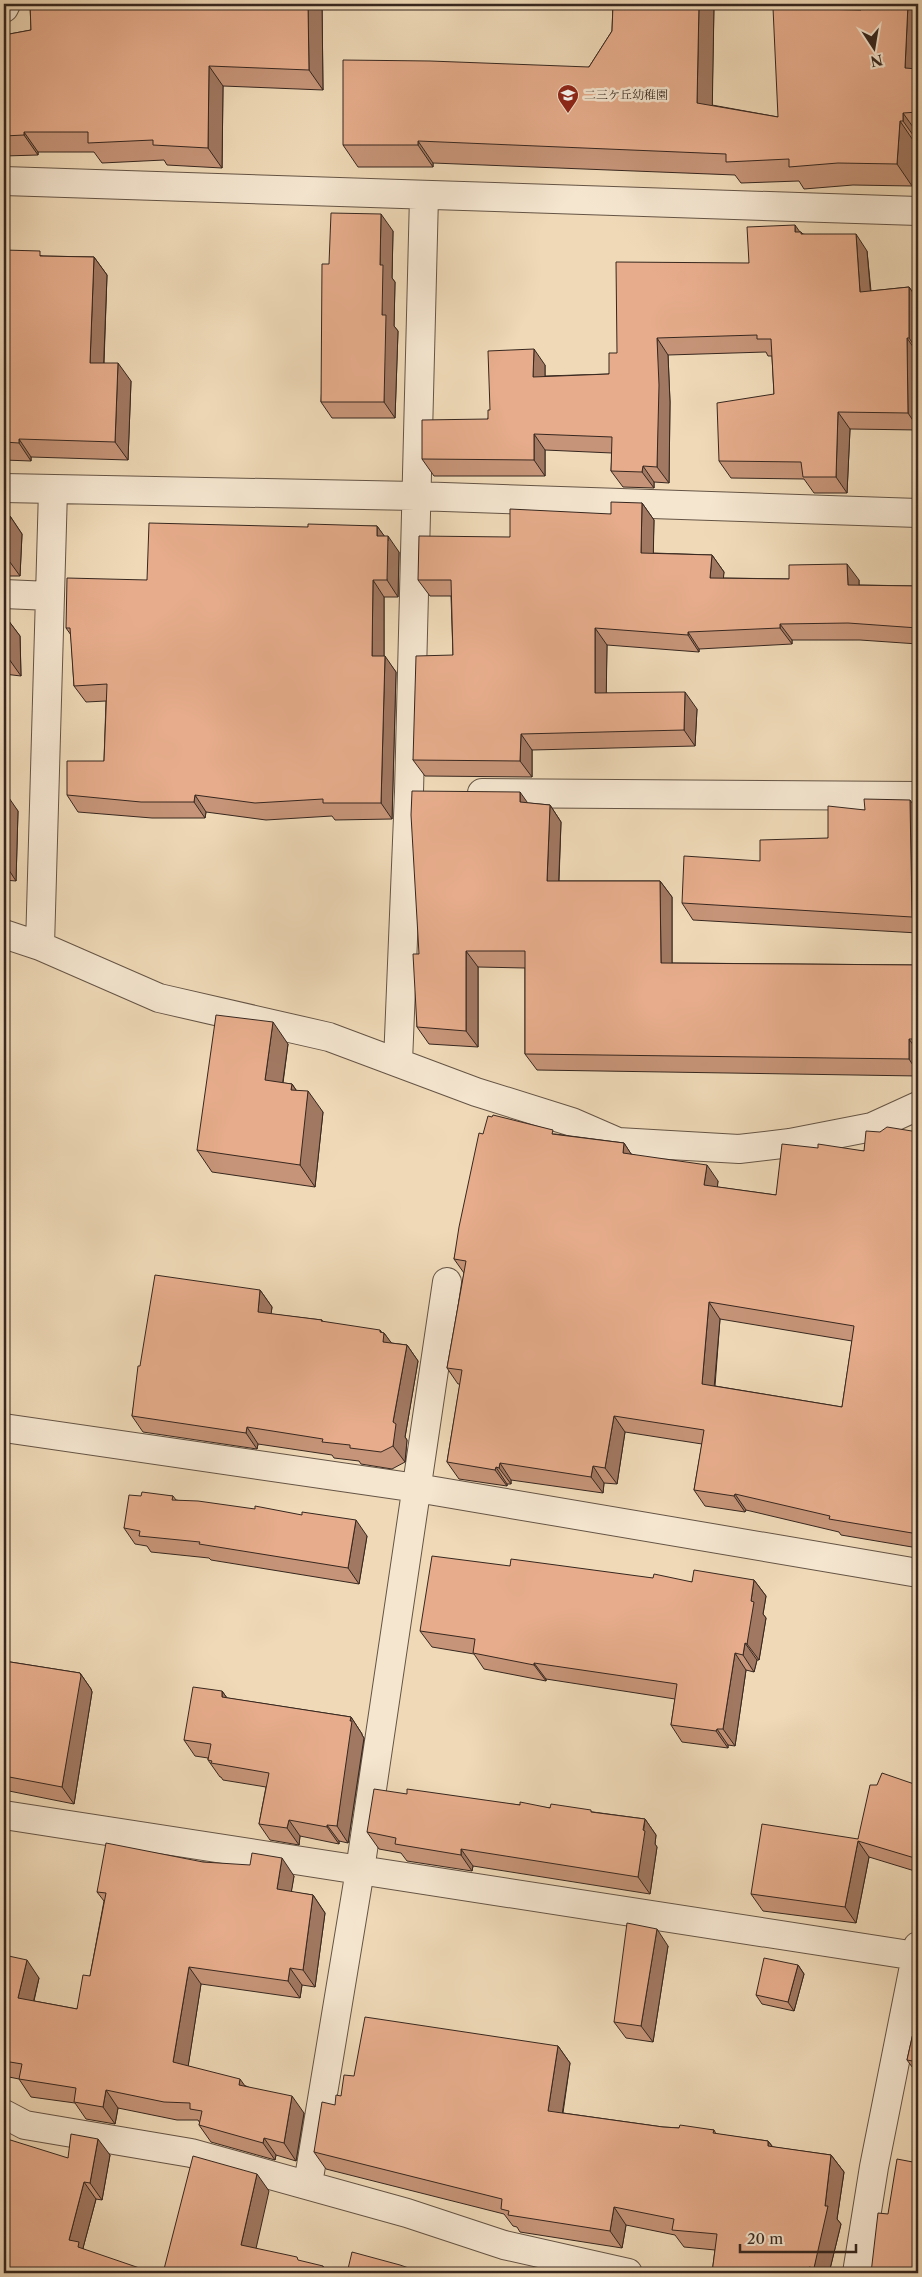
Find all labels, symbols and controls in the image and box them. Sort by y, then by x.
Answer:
north arrow [850,22,900,72]
text: N [869,51,885,71]
school or university icon: 二三ケ丘幼稚園 [556,83,580,114]
place label: 二三ケ丘幼稚園 [584,87,668,102]
scale bar [740,2222,856,2254]
text: 20 m [747,2229,783,2248]

